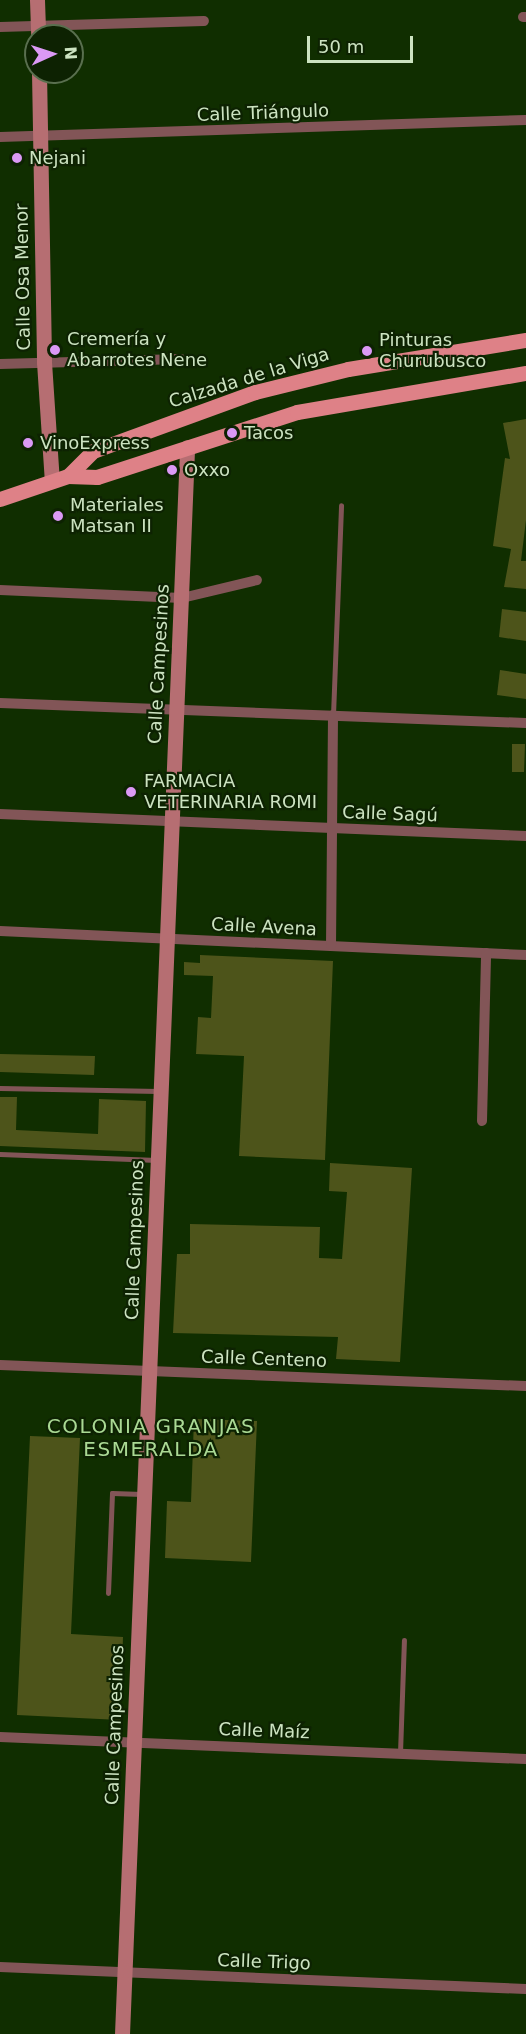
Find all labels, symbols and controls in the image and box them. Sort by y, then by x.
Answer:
north arrow [24,24,84,84]
scale bar [310,24,416,62]
text: 50 m [318,36,364,57]
text: N [61,46,80,60]
street label: Calle Triángulo [196,100,330,126]
place label: Nejani [29,147,86,169]
marker: Nejani [10,151,24,165]
street label: Calle Osa Menor [11,203,35,351]
place label: Cremería y Abarrotes Nene [67,329,207,372]
place label: Pinturas Churubusco [379,330,486,372]
marker: Cremería y Abarrotes Nene [48,343,62,357]
street label: Calzada de la Viga [166,343,332,413]
marker: Pinturas Churubusco [360,344,374,358]
place label: Tacos [244,422,293,444]
marker: Tacos [225,426,239,440]
place label: VinoExpress [40,432,150,454]
marker: VinoExpress [21,436,35,450]
place label: Oxxo [184,459,230,481]
marker: Oxxo [165,463,179,477]
place label: Materiales Matsan II [70,495,164,538]
marker: Materiales Matsan II [51,509,65,523]
street label: Calle Campesinos [144,583,174,745]
place label: FARMACIA VETERINARIA ROMI [144,771,317,814]
marker: FARMACIA VETERINARIA ROMI [122,783,140,801]
street label: Calle Sagú [342,802,438,826]
street label: Calle Avena [211,913,317,941]
street label: Calle Campesinos [121,1160,149,1320]
street label: Calle Centeno [201,1346,327,1372]
district label: COLONIA GRANJAS ESMERALDA [47,1415,255,1462]
street label: Calle Campesinos [101,1645,129,1805]
street label: Calle Maíz [218,1719,310,1743]
street label: Calle Trigo [217,1950,311,1974]

